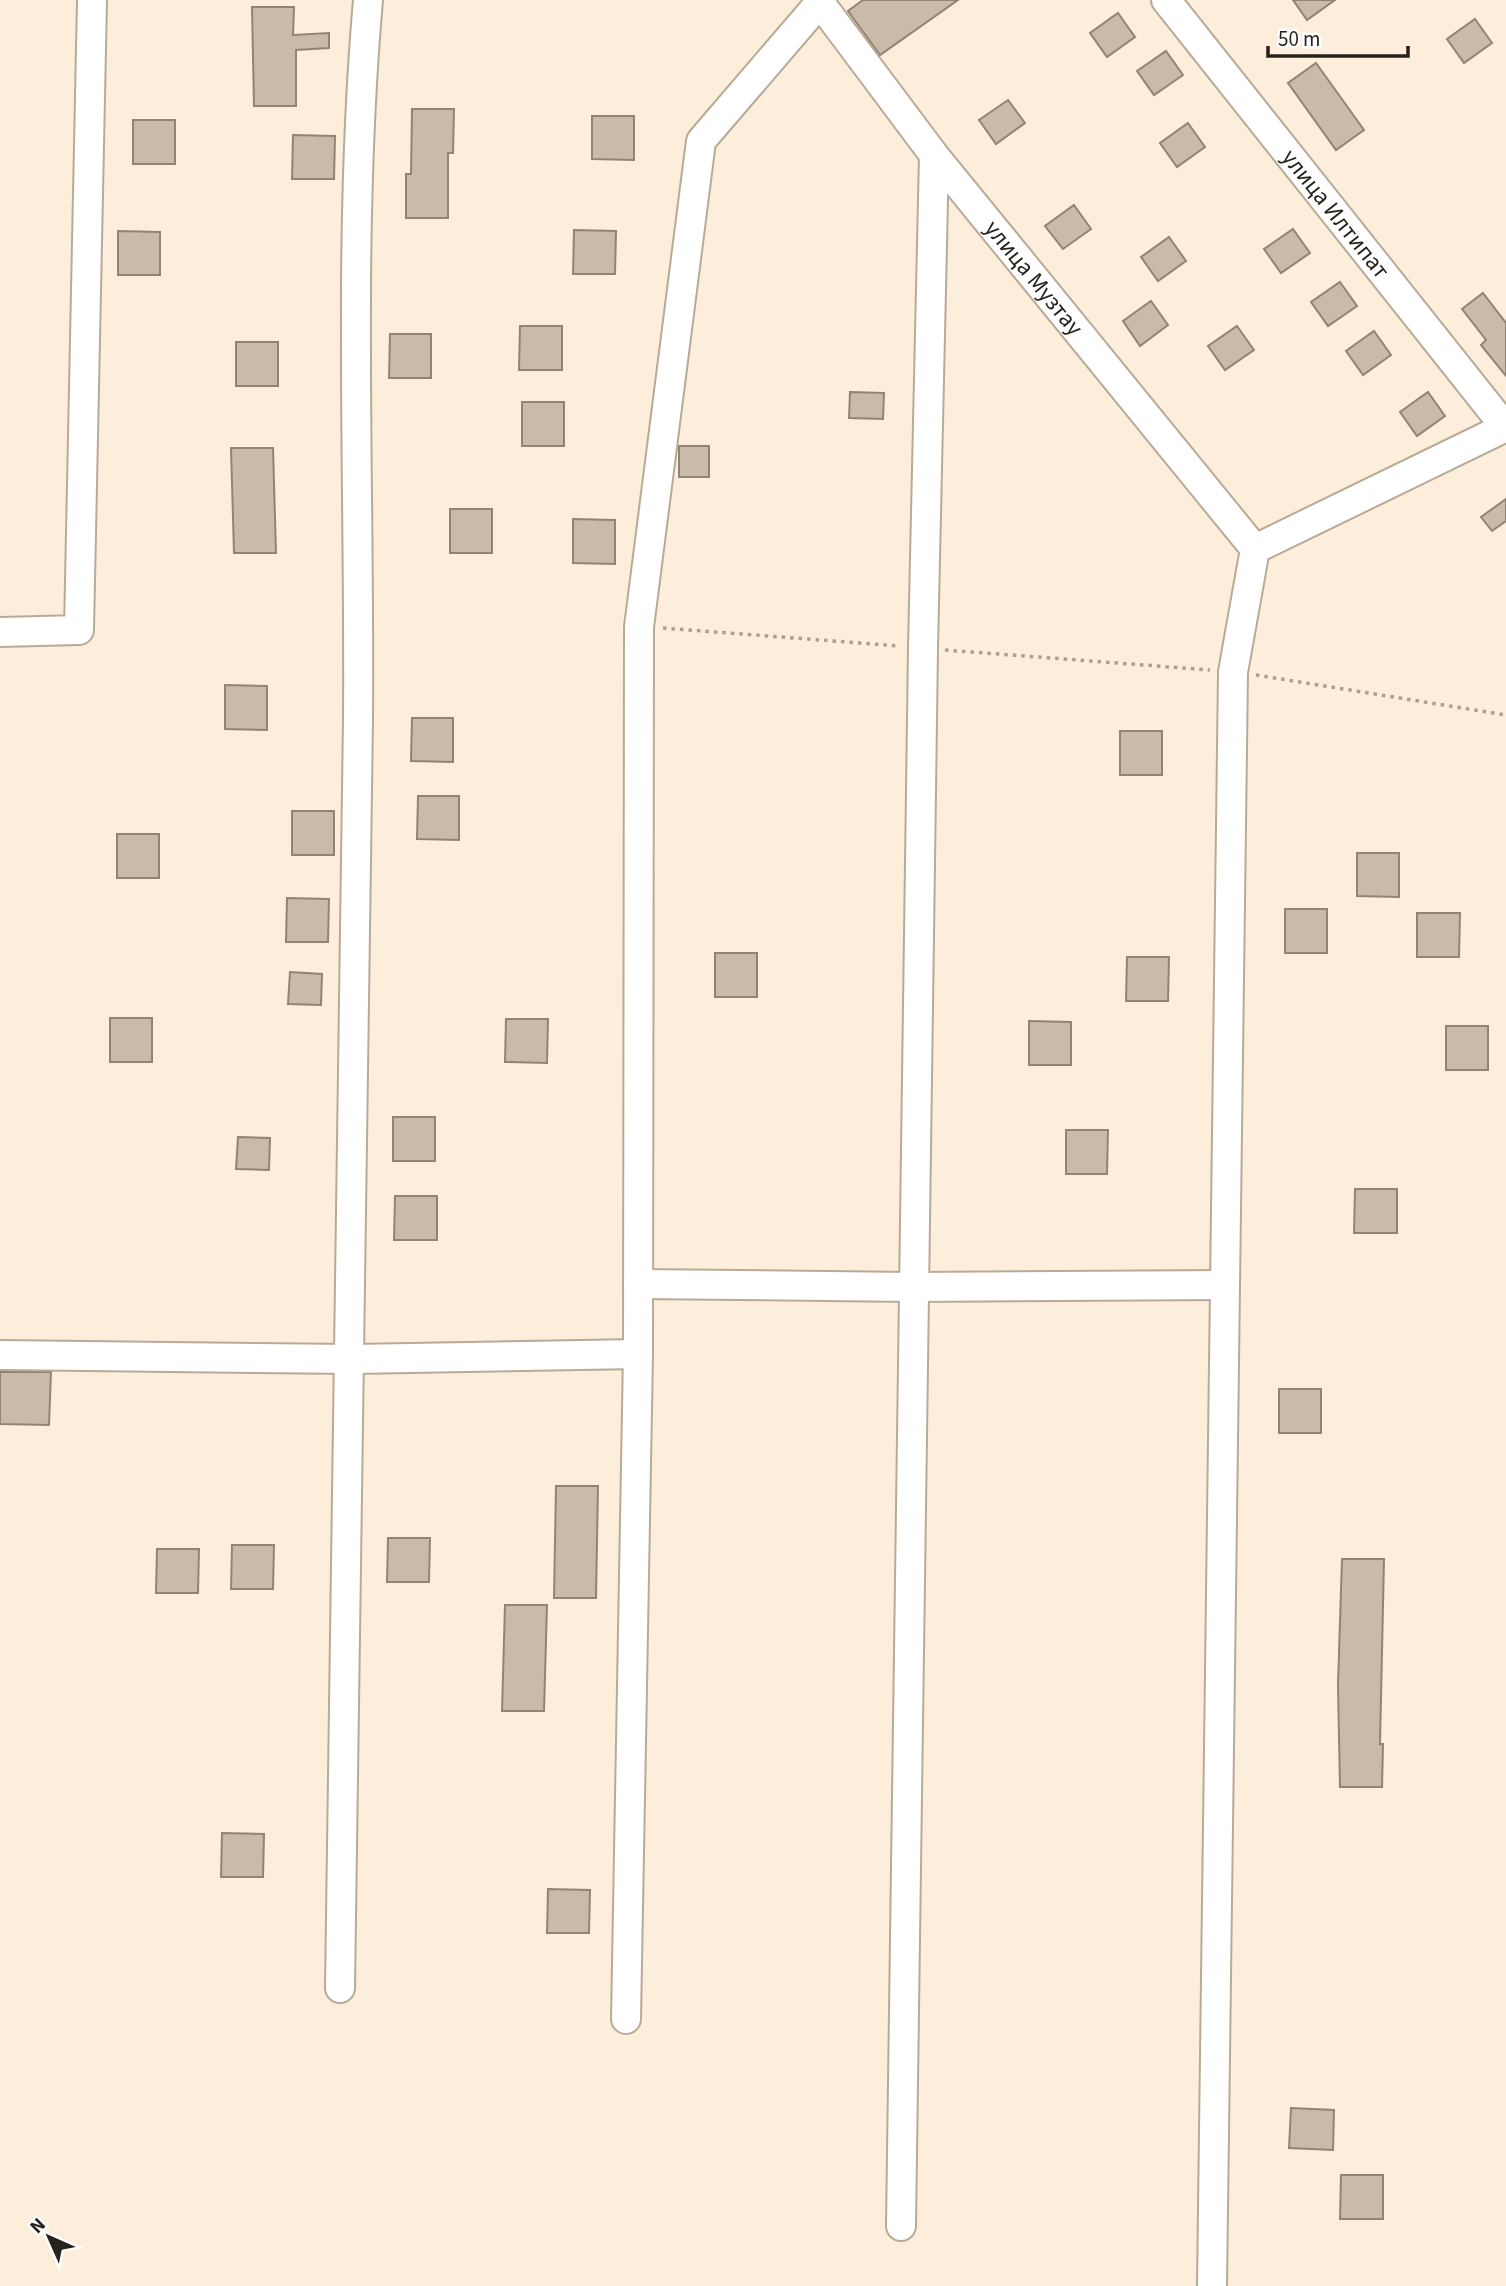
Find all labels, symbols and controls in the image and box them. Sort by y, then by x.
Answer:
scale bar [1268,14,1408,58]
text: 50 m [1278,24,1320,54]
street label: улица Илтипат [1273,141,1398,286]
street label: улица Музтау [976,212,1092,343]
north arrow [14,2202,84,2272]
text: N [24,2212,52,2240]

